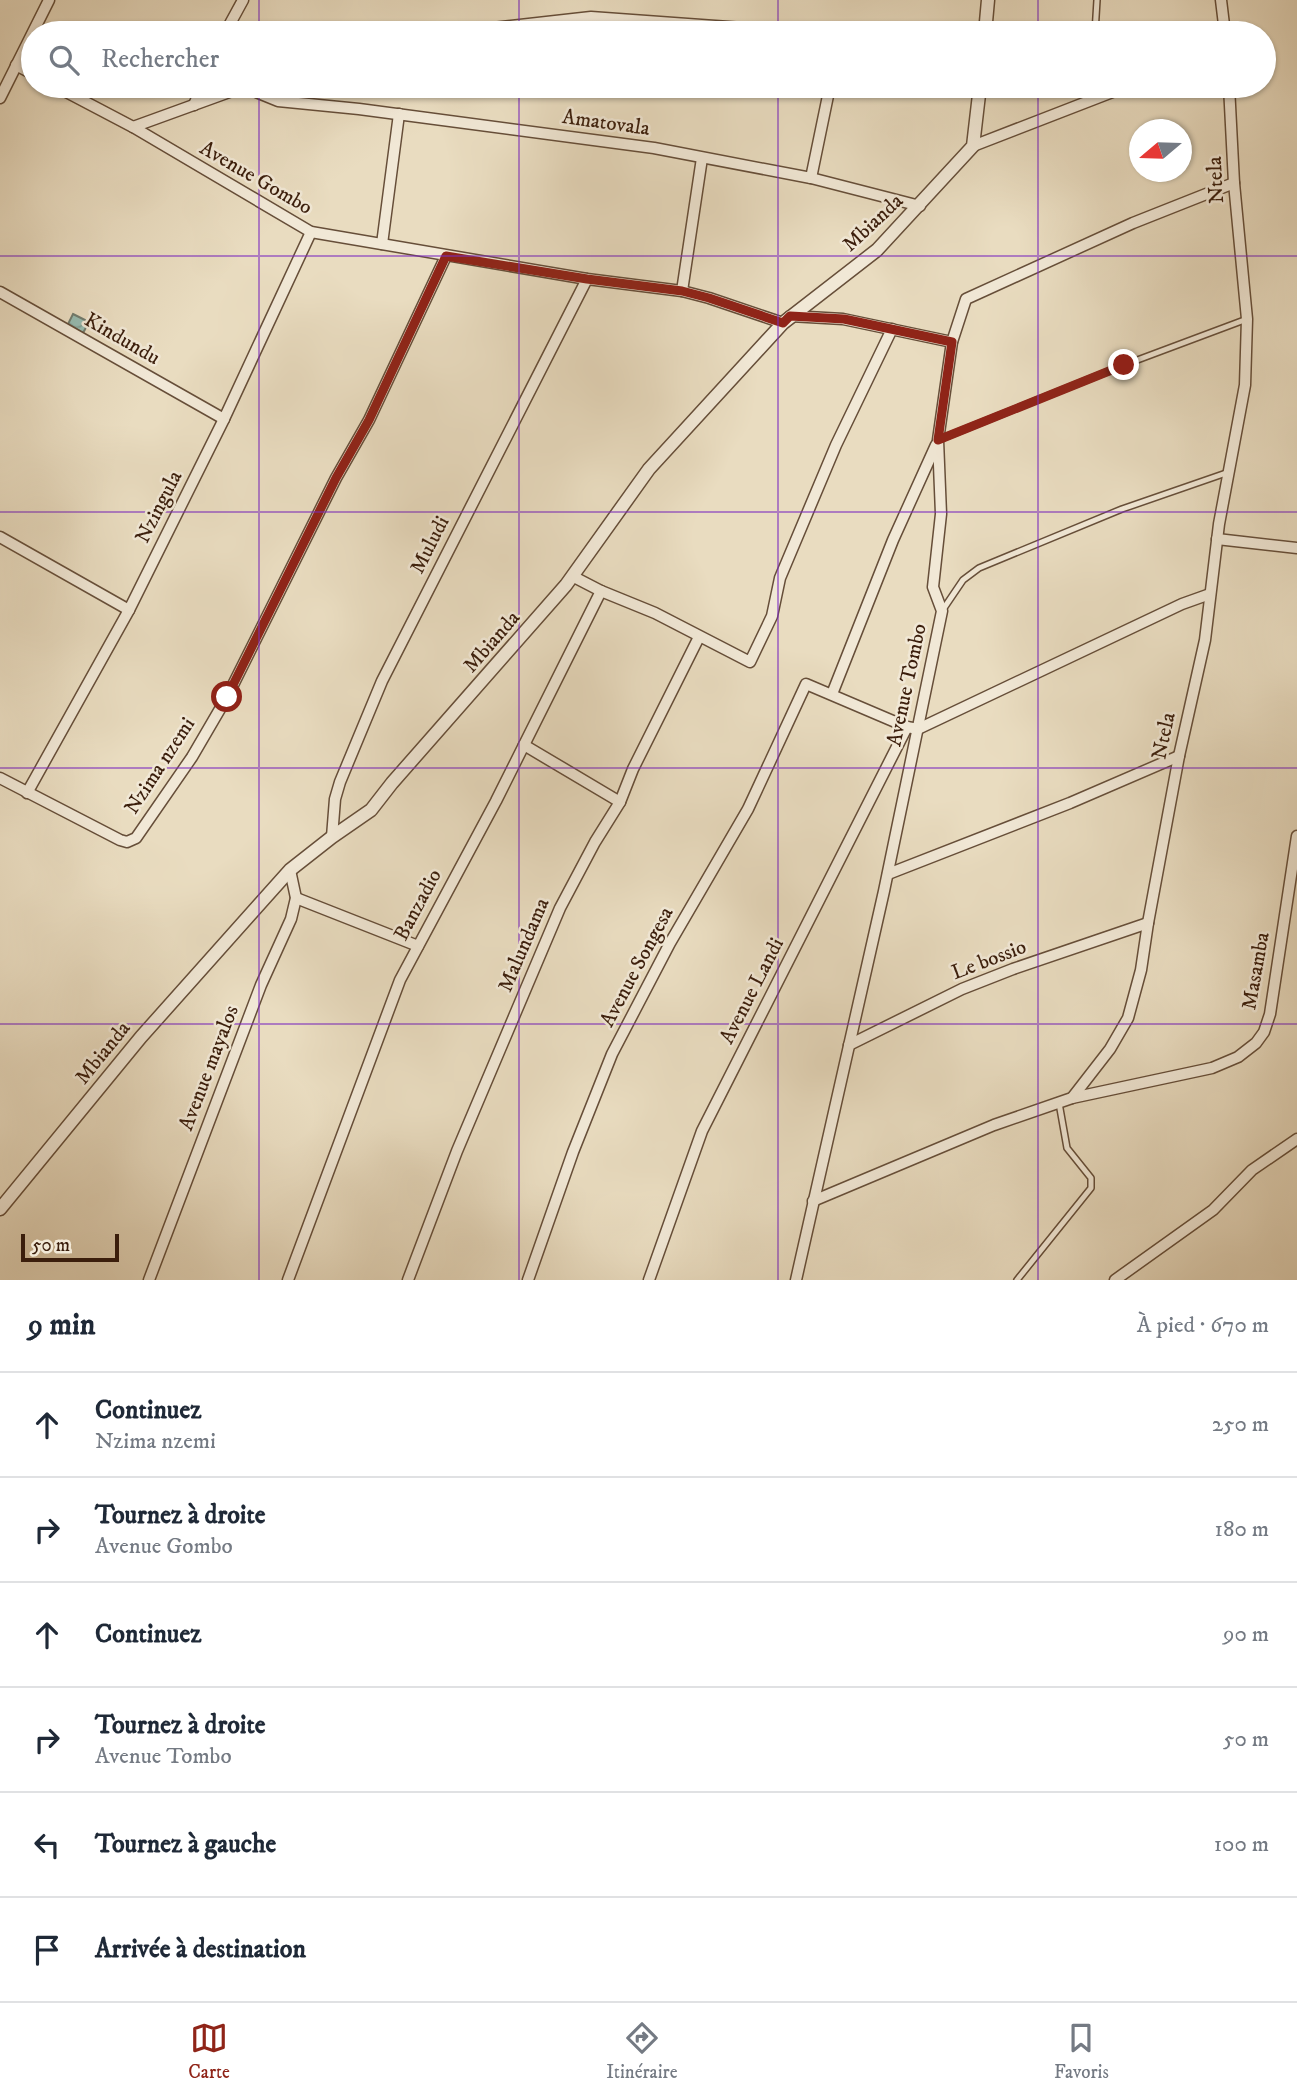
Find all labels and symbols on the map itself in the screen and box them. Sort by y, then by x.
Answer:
street label: Amatovala [560,104,652,142]
north arrow [1129,119,1192,182]
street label: Avenue Gombo [195,135,317,221]
street label: Ntela [1202,156,1230,204]
street label: Mbianda [837,188,909,258]
street label: Kindundu [79,307,165,371]
route end [1108,349,1139,380]
street label: Nzingula [130,466,188,548]
street label: Muludi [405,512,455,578]
street label: Mbianda [458,606,526,678]
street label: Avenue Tombo [881,621,933,749]
route start [211,681,242,712]
street label: Ntela [1146,710,1182,762]
street label: Nzima nzemi [119,713,201,819]
street label: Banzadio [388,865,448,945]
street label: Malundama [493,894,555,996]
street label: Avenue Songesa [595,903,680,1031]
street label: Masamba [1236,930,1276,1012]
street label: Avenue Landi [714,933,790,1049]
street label: Le bossio [948,934,1030,986]
street label: Avenue mayalos [173,1002,245,1134]
street label: Mbianda [70,1016,136,1090]
scale bar [21,1231,119,1263]

